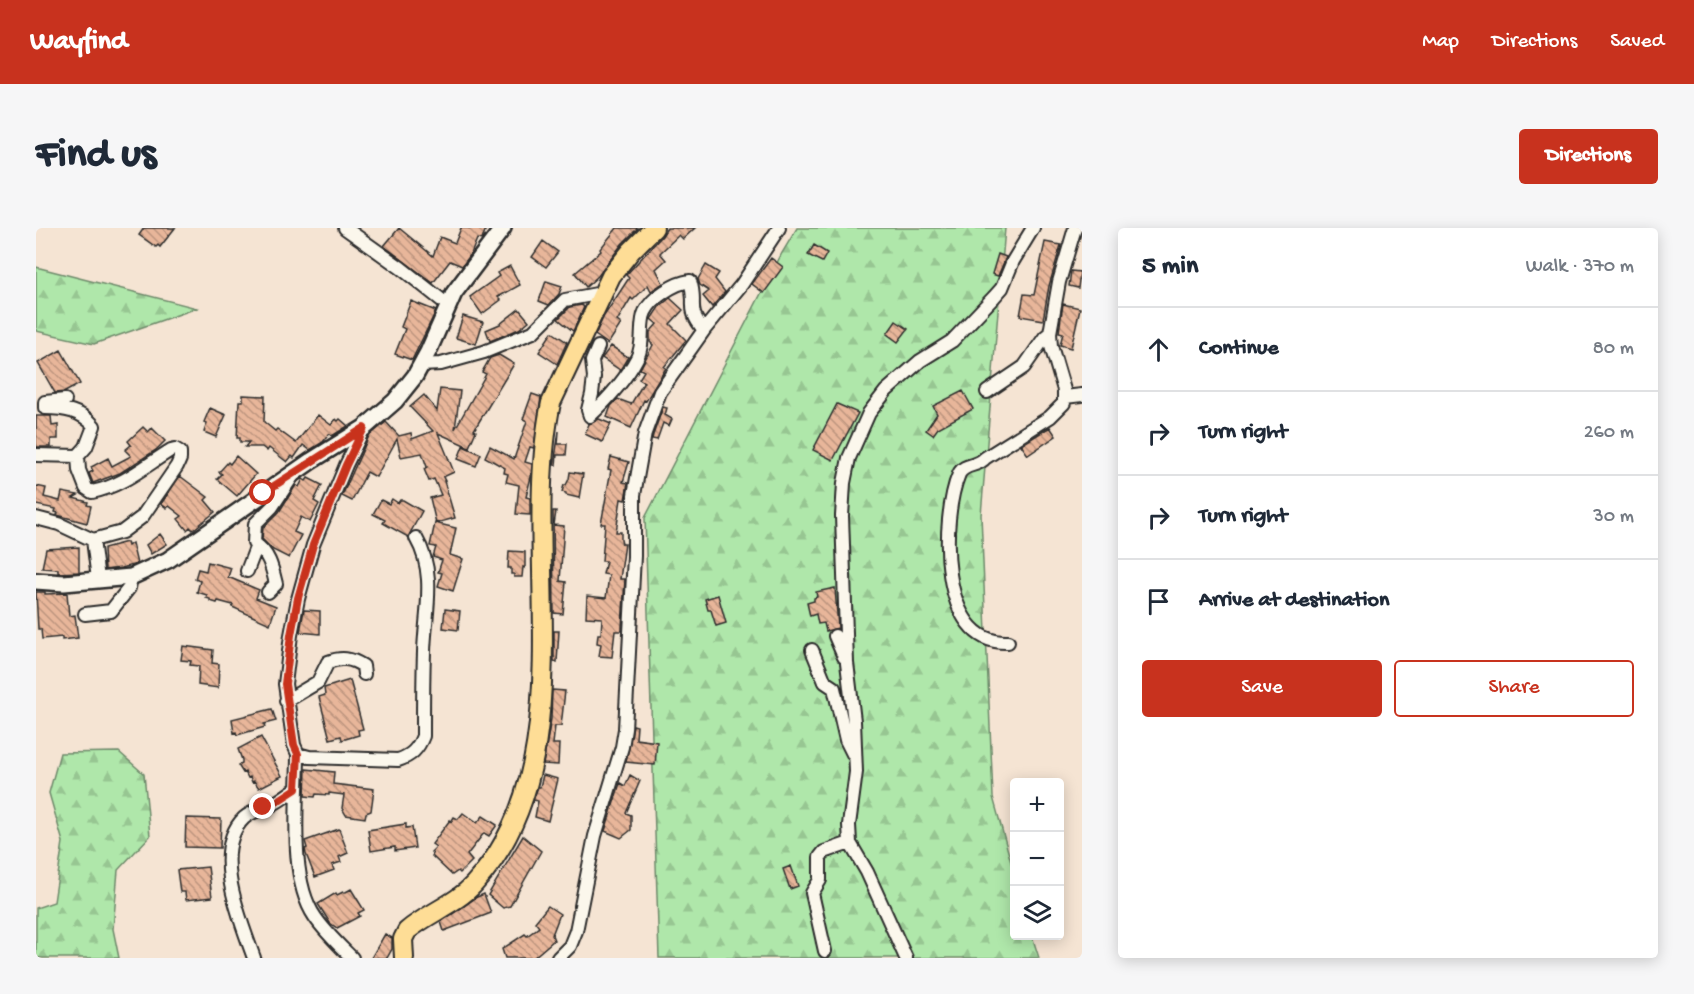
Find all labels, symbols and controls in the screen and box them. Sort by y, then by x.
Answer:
text: Wayfind [30,26,127,59]
text: Map [1422,30,1459,55]
text: Directions [1492,30,1577,55]
text: Saved [1610,30,1664,55]
button: Directions [1519,129,1658,184]
text: Find us [36,132,156,181]
text: 5 min [1142,252,1198,283]
text: Walk · 370 m [1526,256,1634,279]
icon: ahead [1142,333,1175,366]
text: Continue [1199,336,1279,362]
text: 80 m [1593,338,1634,361]
icon: right [1142,417,1175,450]
text: Turn right [1199,420,1287,446]
text: 260 m [1584,422,1634,445]
route start [249,479,275,505]
icon: right [1142,501,1175,534]
text: Turn right [1199,504,1287,530]
text: 30 m [1593,506,1634,529]
icon: arrive [1142,585,1175,618]
text: Arrive at destination [1199,588,1389,614]
button: Save [1142,660,1382,717]
button: Share [1394,660,1634,717]
map controls [1010,778,1064,940]
button: + [1010,778,1064,832]
route end [249,793,275,819]
button: − [1010,832,1064,886]
button: layers [1010,886,1064,940]

